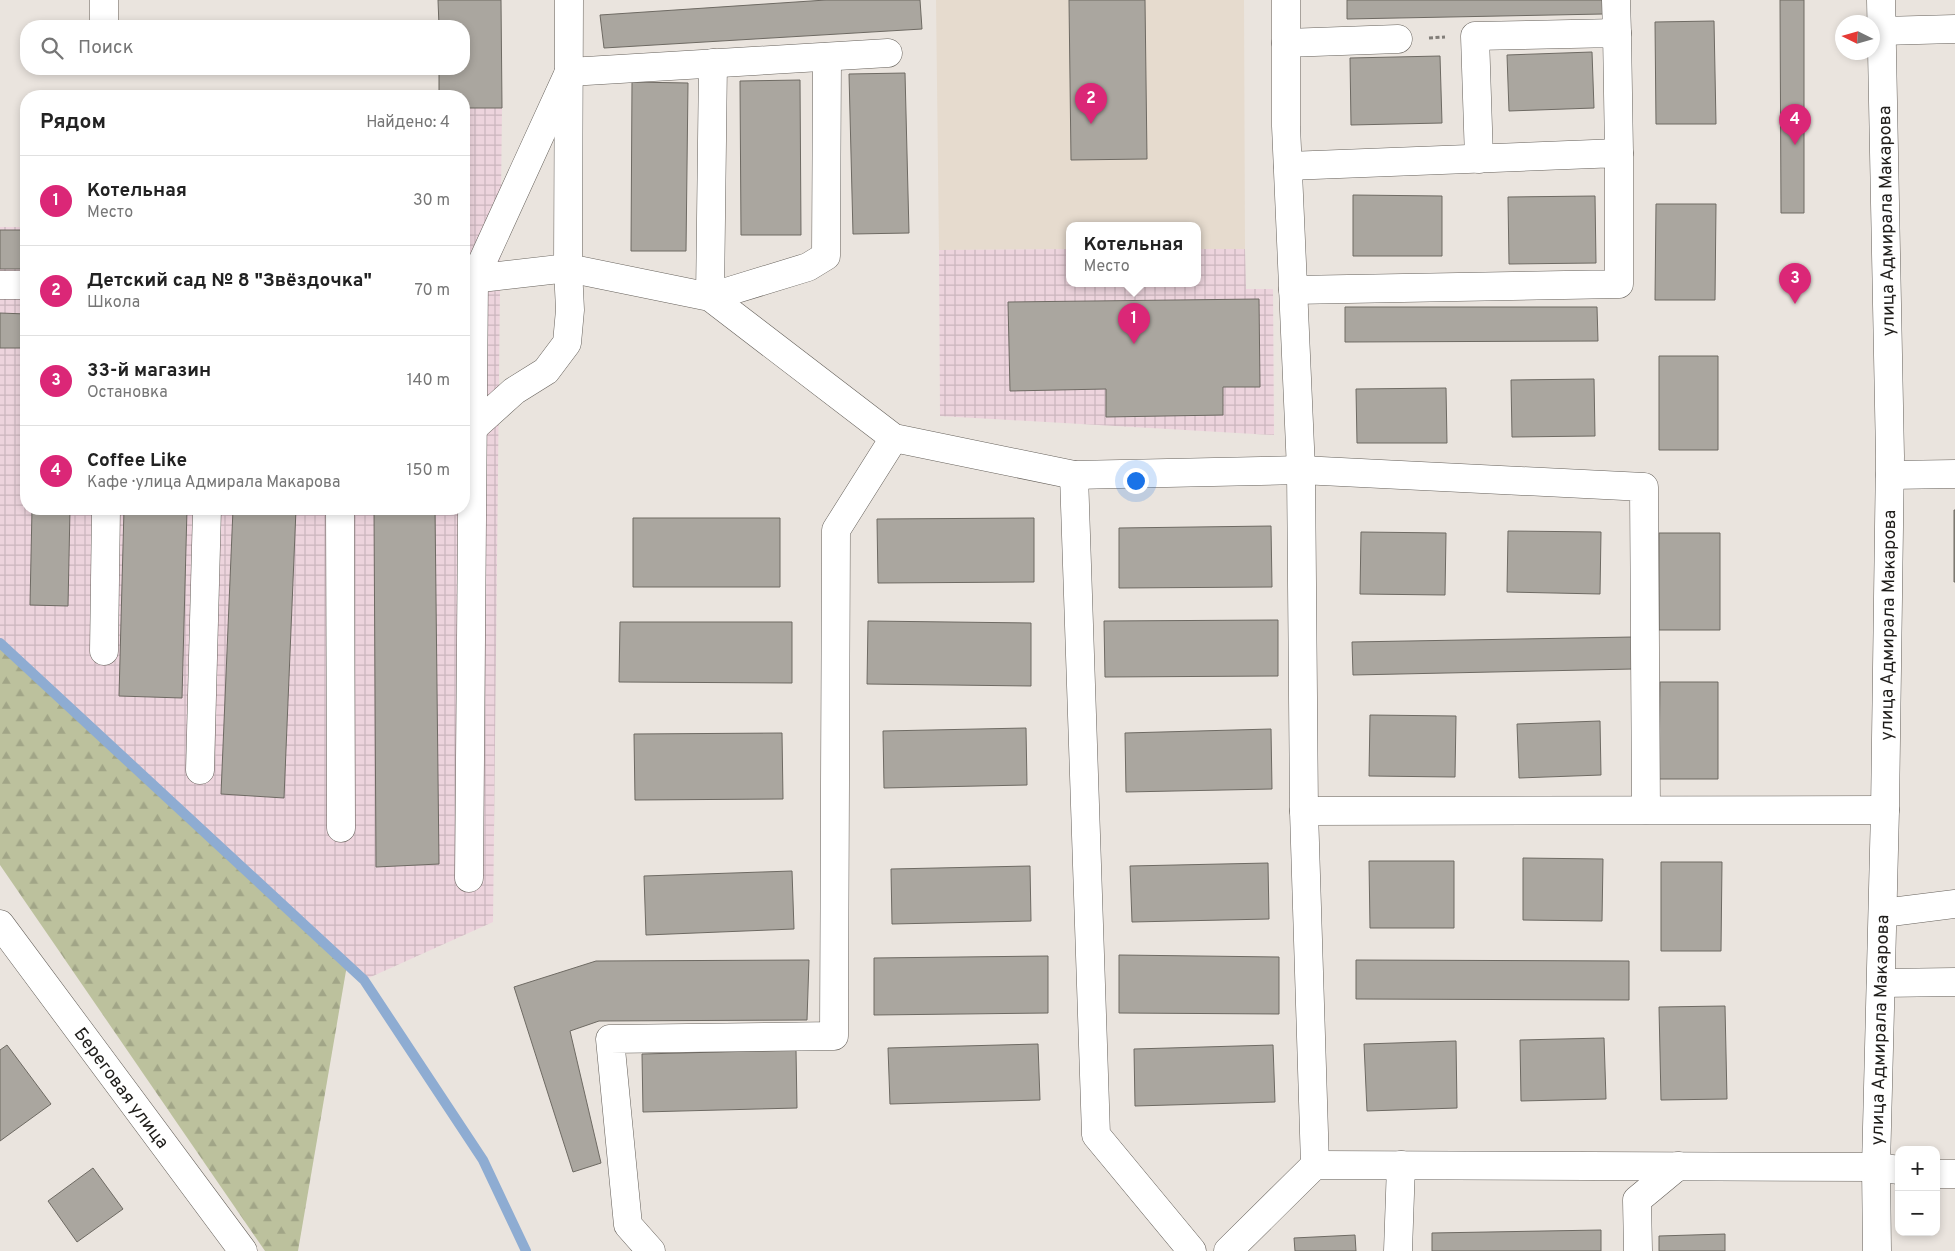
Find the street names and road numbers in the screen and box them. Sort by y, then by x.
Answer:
street label: улица Адмирала Макарова [1874,105,1901,336]
street label: улица Адмирала Макарова [1876,510,1902,741]
street label: улица Адмирала Макарова [1867,914,1895,1146]
street label: Береговая улица [68,1023,173,1154]

